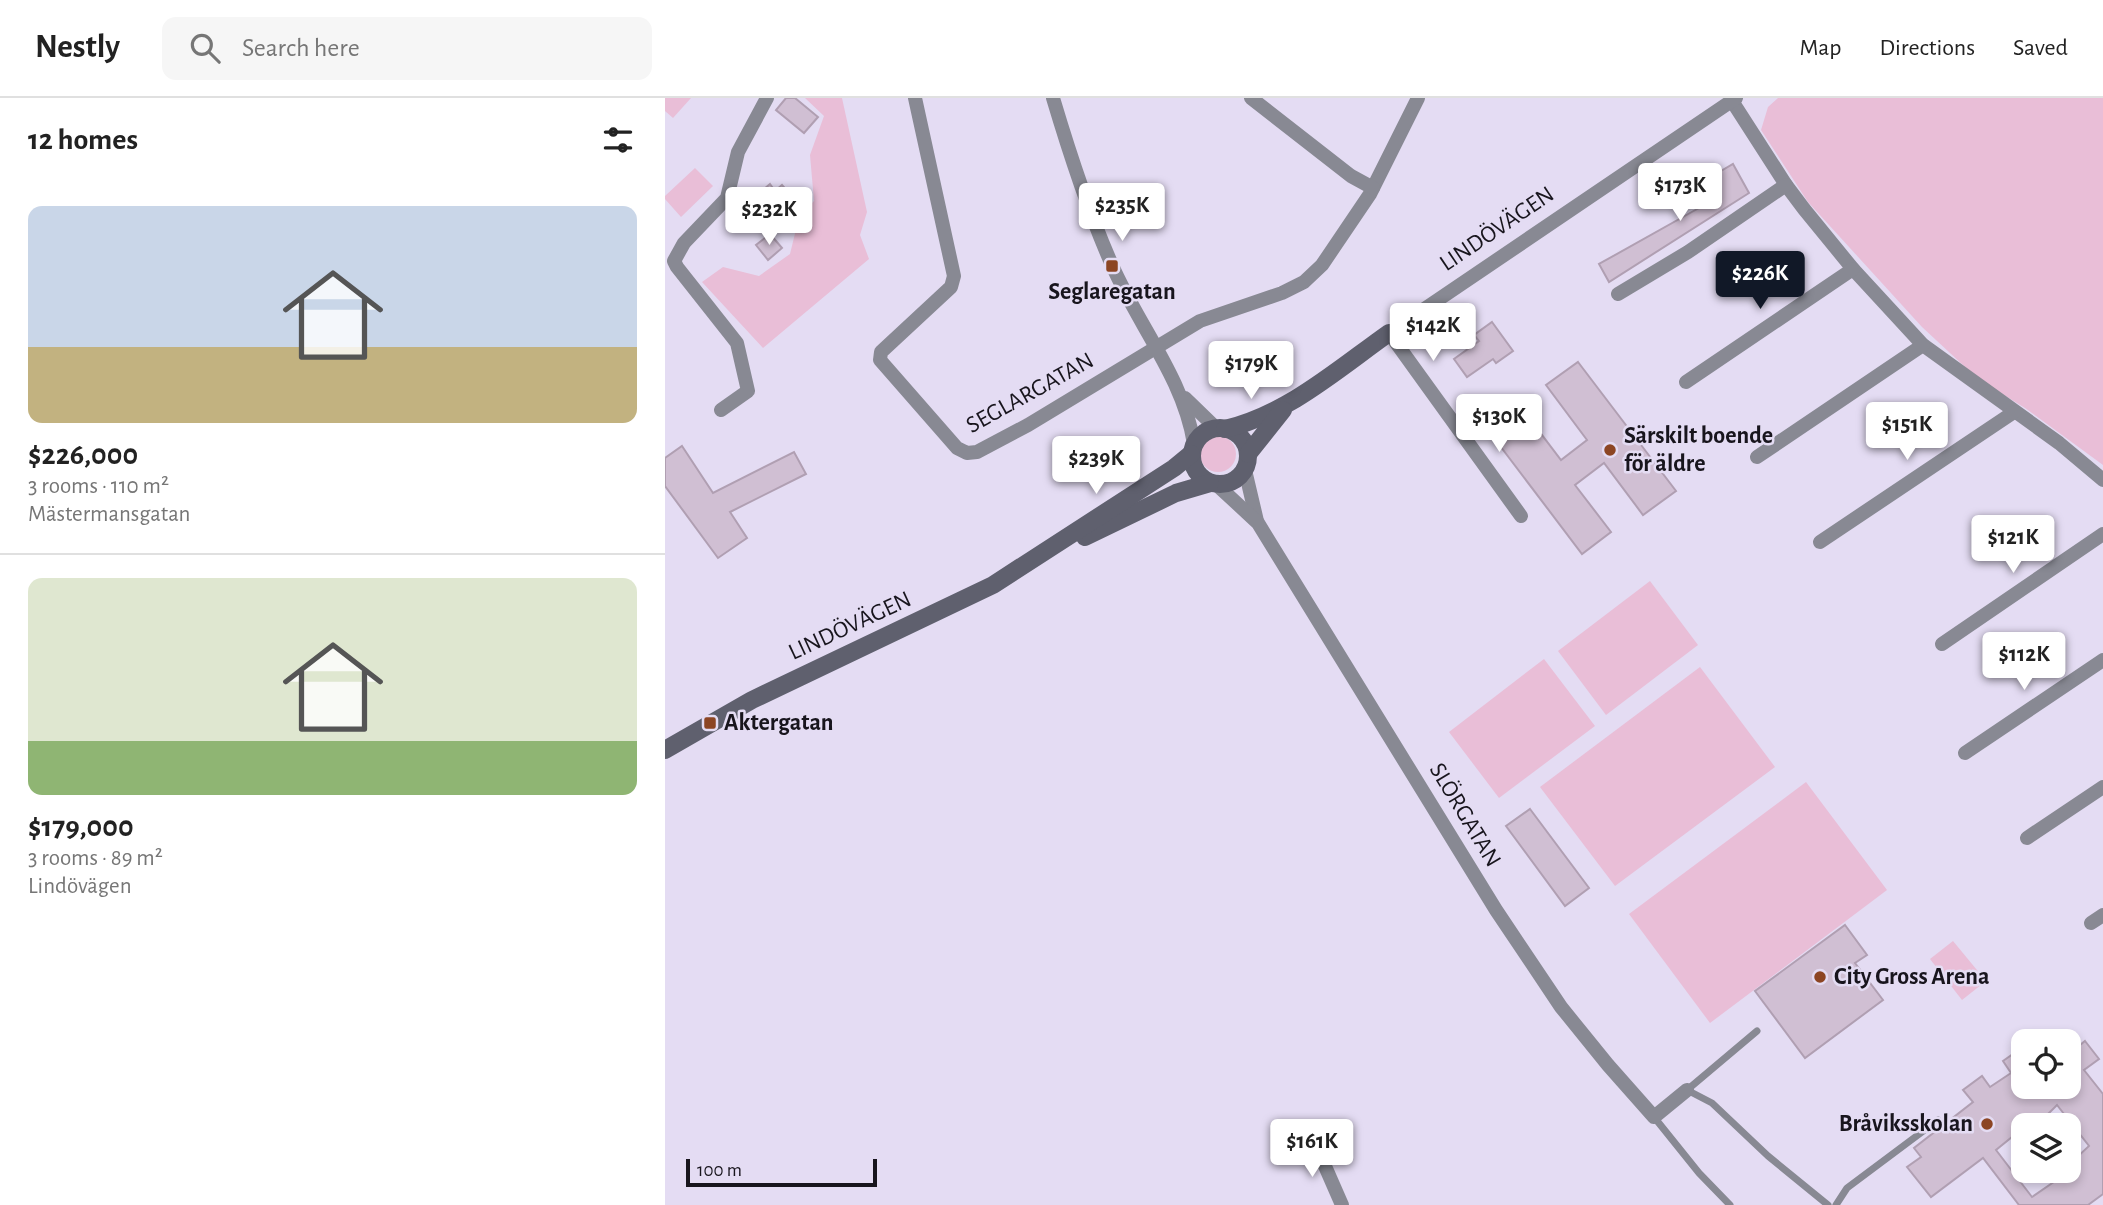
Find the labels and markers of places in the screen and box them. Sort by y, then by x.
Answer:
pin: $173K [1631,164,1729,223]
pin: $235K [1073,184,1171,243]
pin: $232K [720,188,818,247]
pin: $226K [1711,252,1809,311]
marker: Seglaregatan [1104,258,1120,274]
place label: Seglaregatan [1048,280,1176,304]
pin: $142K [1384,303,1482,363]
pin: $179K [1202,342,1300,401]
pin: $130K [1450,394,1548,454]
pin: $151K [1858,402,1956,462]
place label: Särskilt boende för äldre [1624,424,1773,476]
pin: $239K [1047,436,1145,496]
marker: Särskilt boende för äldre [1602,442,1618,458]
pin: $121K [1964,516,2062,575]
pin: $112K [1975,632,2073,692]
place label: Aktergatan [724,711,834,735]
marker: Aktergatan [702,715,718,731]
place label: City Gross Arena [1834,965,1989,989]
marker: City Gross Arena [1812,969,1828,985]
place label: Bråviksskolan [1839,1112,1973,1136]
marker: Bråviksskolan [1979,1116,1995,1132]
pin: $161K [1263,1119,1361,1179]

